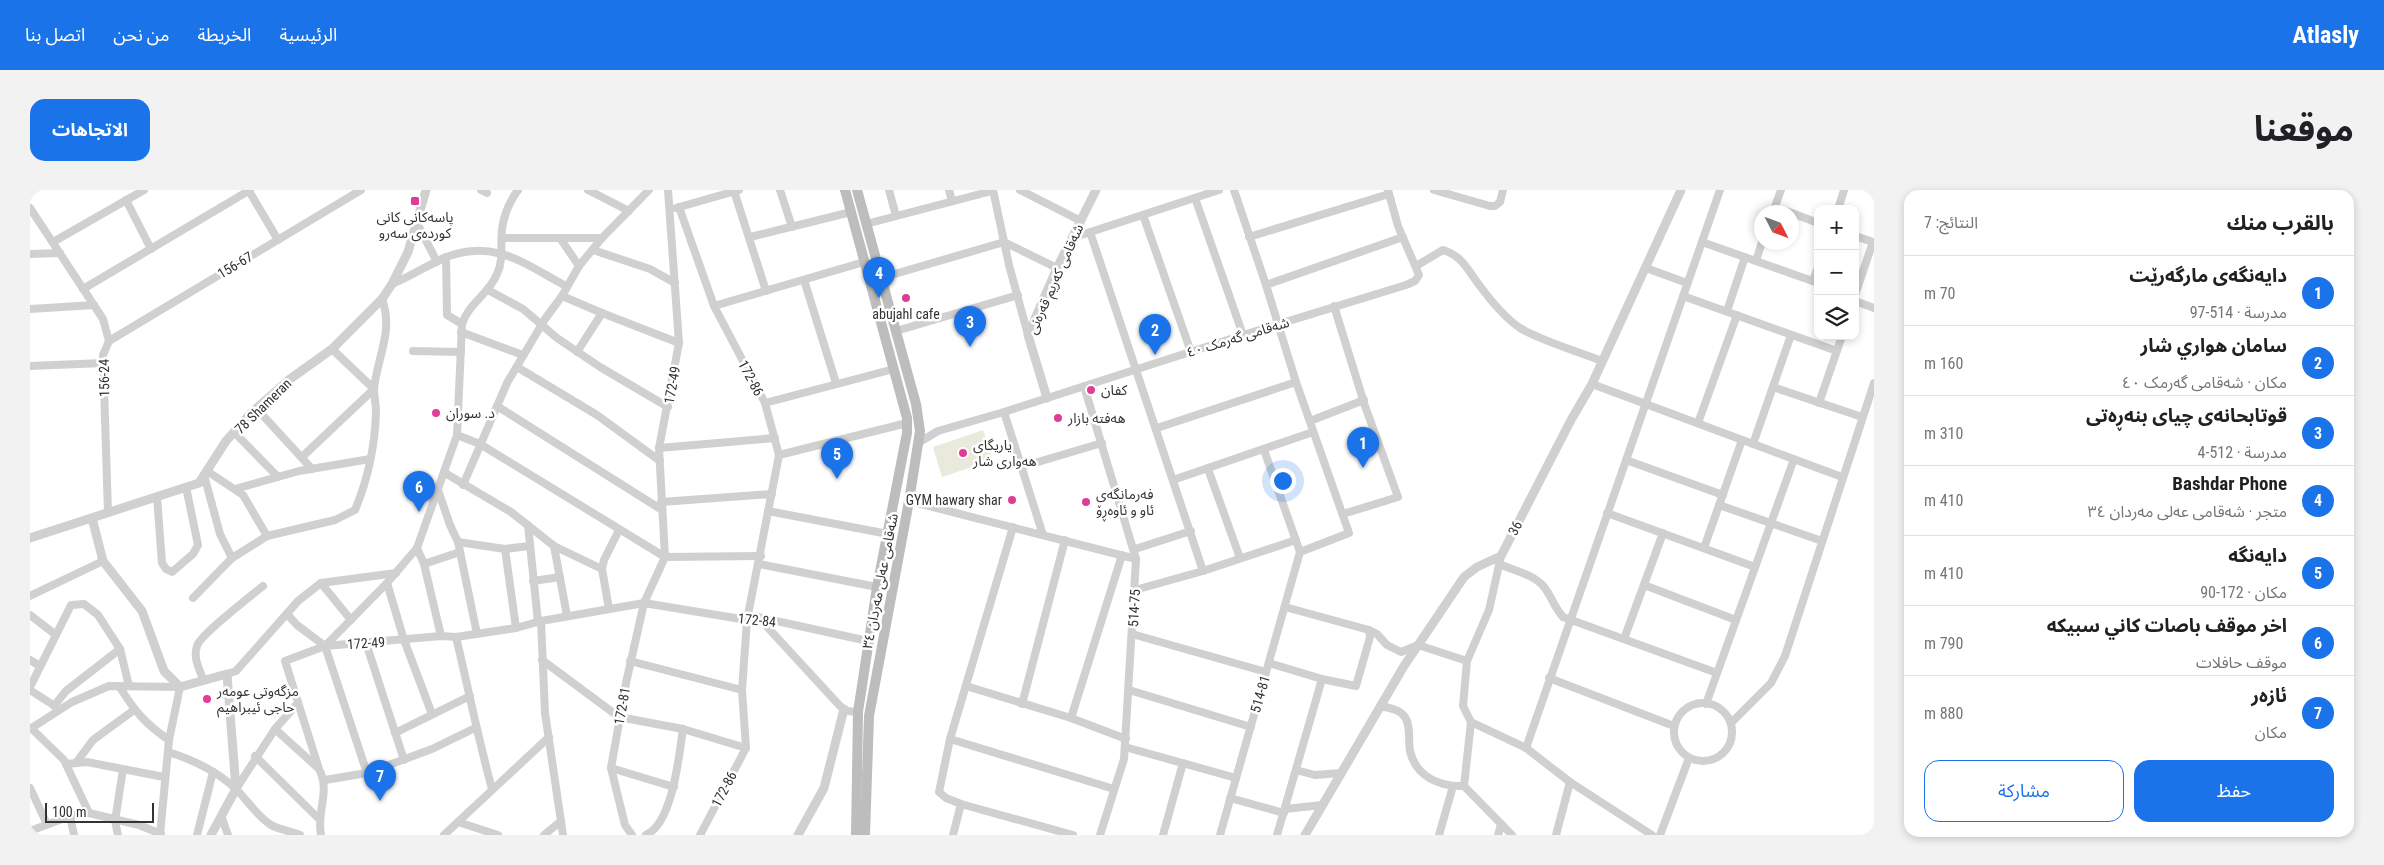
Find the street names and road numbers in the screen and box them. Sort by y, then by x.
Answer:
street label: شەقامی کەریم قەرەنی [1024,221,1089,338]
street label: 156-67 [215,248,255,282]
street label: شەقامی گەرمک ٤٠ [1185,314,1292,361]
street label: 172-86 [735,357,767,399]
street label: 156-24 [96,359,112,397]
street label: 172-49 [661,365,683,405]
street label: 78 Shameran [231,375,295,437]
street label: شەقامی عەلی مەردان ٣٤ [859,512,902,650]
street label: 36 [1505,518,1525,538]
street label: 514-75 [1125,589,1143,627]
street label: 172-84 [737,610,777,630]
street label: 172-49 [346,634,386,652]
street label: 514-81 [1247,674,1273,714]
street label: 172-81 [611,686,633,726]
street label: 172-86 [708,768,740,810]

